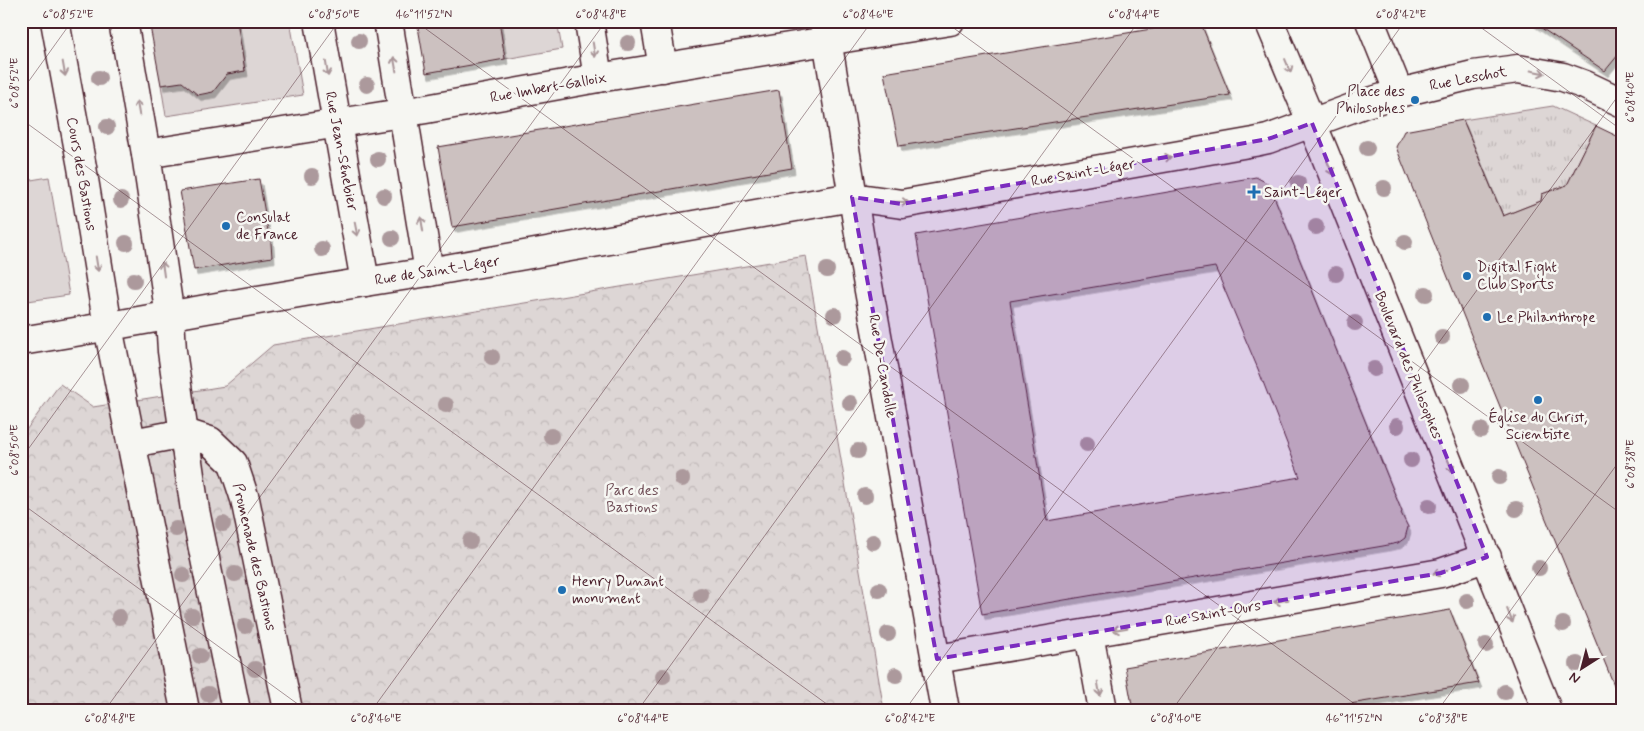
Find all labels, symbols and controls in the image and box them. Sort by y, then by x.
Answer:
text: 6°08'52"E [43,7,93,23]
text: 6°08'50"E [308,7,360,23]
text: 46°11'52"N [396,7,452,23]
text: 6°08'48"E [576,7,626,23]
text: 6°08'46"E [842,7,894,23]
text: 6°08'44"E [1108,7,1160,23]
text: 6°08'42"E [1376,7,1426,23]
one-way arrow [589,41,599,57]
one-way arrow [389,56,399,72]
text: 6°08'52"E [7,58,23,108]
one-way arrow [1284,58,1294,73]
one-way arrow [59,61,69,77]
one-way arrow [322,61,332,77]
street label: Rue Leschot [1428,62,1509,96]
street label: Rue Imbert-Galloix [488,68,608,108]
one-way arrow [1530,68,1546,78]
text: 6°08'40"E [1623,71,1639,123]
place label: Place des Philosophes [1336,82,1405,119]
street label: Rue Jean-Sénebier [320,90,362,213]
marker: Place des Philosophes [1409,94,1421,106]
one-way arrow [133,100,143,116]
street label: Cours des Bastions [61,116,101,233]
one-way arrow [1156,152,1172,162]
street label: Rue Saint-Léger [1030,154,1137,192]
one-way arrow [1326,160,1335,175]
place label: Saint-Léger [1264,183,1342,203]
marker: Saint-Léger [1248,186,1260,198]
one-way arrow [892,198,908,207]
place label: Consulat de France [236,208,298,245]
one-way arrow [417,216,427,232]
marker: Consulat de France [220,220,232,232]
one-way arrow [352,221,362,237]
street label: Rue de Saint-Léger [373,251,502,291]
one-way arrow [92,256,102,272]
place label: Digital Fight Club Sports [1477,258,1557,295]
one-way arrow [158,261,168,277]
marker: Digital Fight Club Sports [1461,270,1473,282]
street label: Boulevard des Philosophes [1369,288,1447,443]
place label: Le Philanthrope [1497,308,1596,328]
marker: Le Philanthrope [1481,311,1493,323]
street label: Rue De-Candolle [863,313,901,420]
marker: Église du Christ, Scientiste [1532,394,1544,406]
place label: Église du Christ, Scientiste [1488,407,1588,445]
text: 6°08'50"E [7,424,23,476]
text: 6°08'38"E [1623,439,1639,489]
one-way arrow [1445,457,1455,472]
street label: Promenade des Bastions [227,481,281,633]
park label: Parc des Bastions [605,481,659,518]
one-way arrow [1433,568,1449,577]
place label: Henry Dunant monument [572,572,664,609]
marker: Henry Dunant monument [556,584,568,596]
street label: Rue Saint-Ours [1164,596,1263,632]
one-way arrow [1273,596,1289,606]
one-way arrow [1506,608,1515,623]
one-way arrow [1113,624,1129,634]
north arrow [1556,644,1606,694]
text: N [1566,668,1584,688]
one-way arrow [1095,681,1105,697]
text: 6°08'48"E [85,711,135,727]
text: 6°08'46"E [350,711,402,727]
text: 6°08'44"E [617,711,669,727]
text: 6°08'42"E [885,711,935,727]
text: 6°08'40"E [1150,711,1202,727]
text: 46°11'52"N [1326,711,1382,727]
text: 6°08'38"E [1418,711,1468,727]

